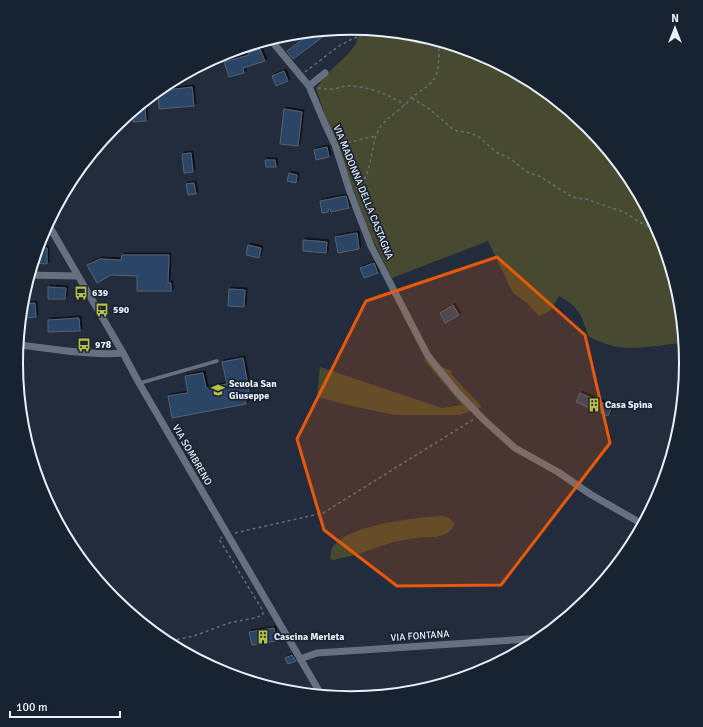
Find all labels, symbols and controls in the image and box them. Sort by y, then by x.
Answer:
north arrow [655,8,695,48]
text: N [671,12,679,25]
street label: VIA MADONNA DELLA CASTAGNA [330,123,396,261]
bus stop icon: 639 [73,285,89,301]
place label: 639 [92,287,109,299]
bus stop icon: 590 [94,302,110,318]
place label: 590 [113,304,130,316]
bus stop icon: 978 [76,337,92,353]
place label: 978 [95,339,112,351]
place label: Scuola San Giuseppe [229,378,277,402]
school or university icon: Scuola San Giuseppe [210,382,226,398]
building icon: Casa Spina [586,397,602,413]
place label: Casa Spina [605,399,653,411]
street label: VIA SOMBRENO [170,422,214,488]
street label: VIA FONTANA [390,628,450,644]
building icon: Cascina Merleta [255,629,271,645]
place label: Cascina Merleta [274,631,344,643]
scale bar [10,693,120,719]
text: 100 m [16,700,48,715]

